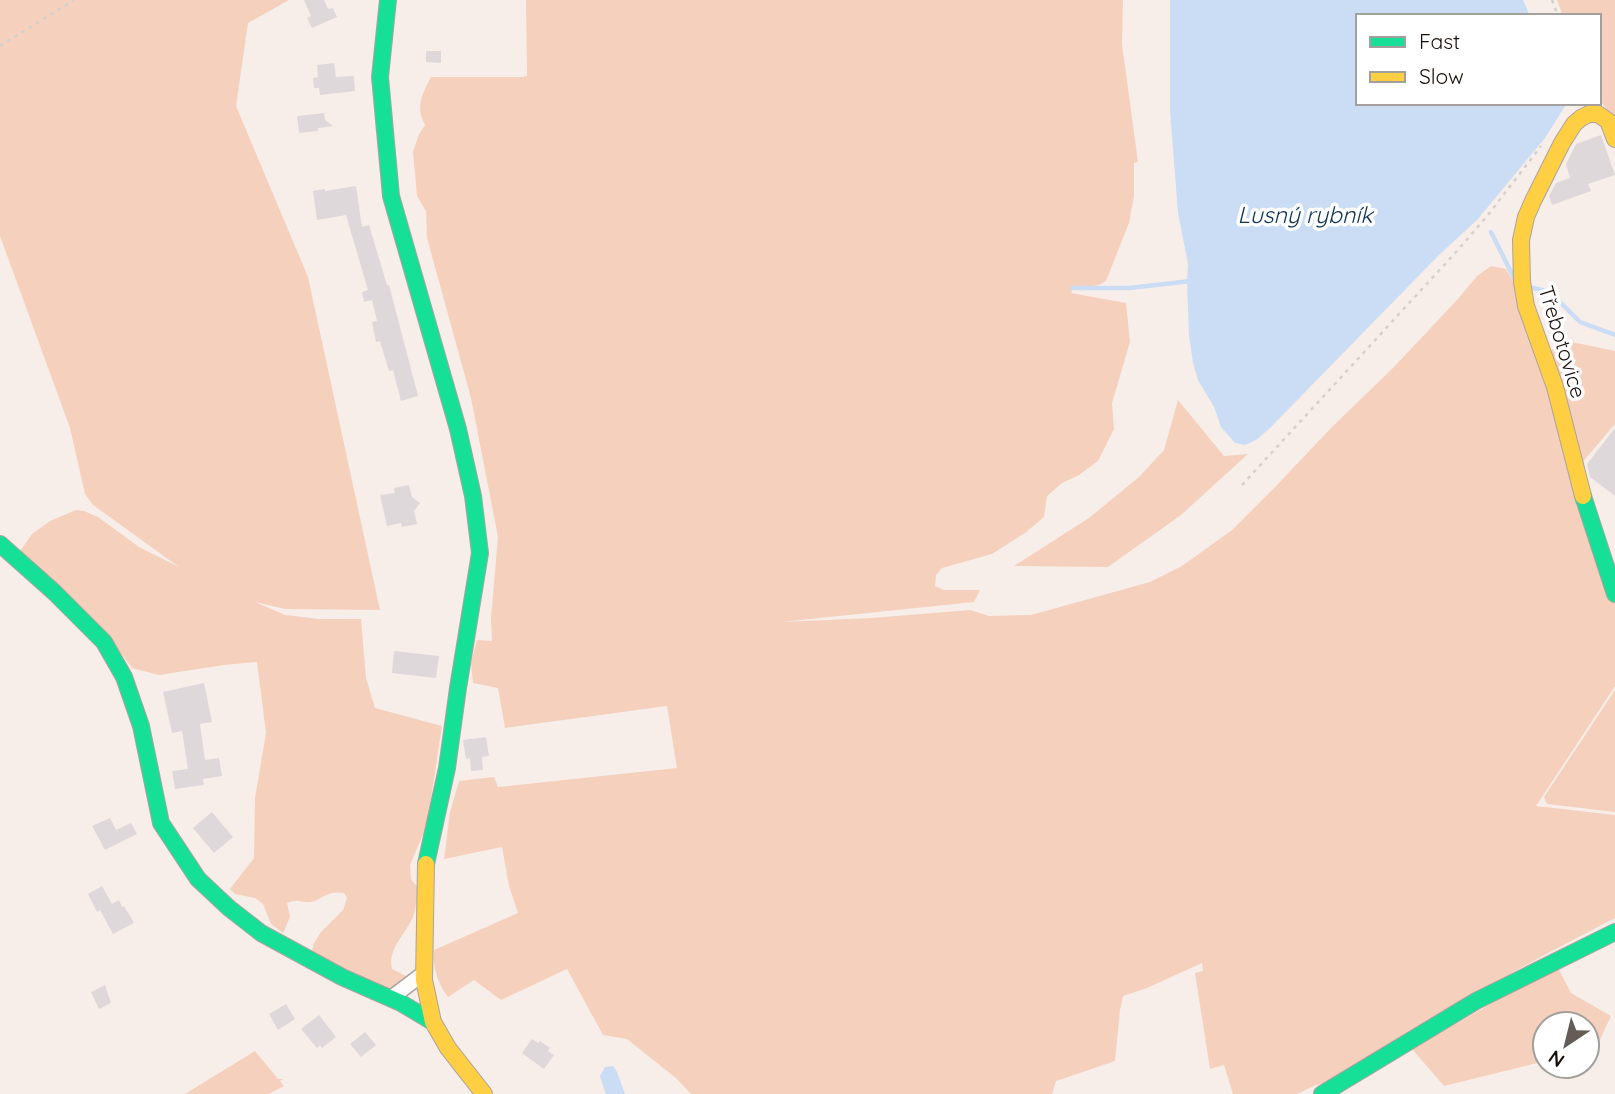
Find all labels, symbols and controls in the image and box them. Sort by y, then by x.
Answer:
legend [1356,14,1601,105]
text: Fast [1419,28,1460,54]
text: Slow [1419,63,1464,89]
water label: Lusný rybník [1237,200,1374,229]
street label: Třebotovice [1534,282,1592,401]
north arrow [1531,1010,1601,1080]
text: N [1544,1045,1569,1073]

